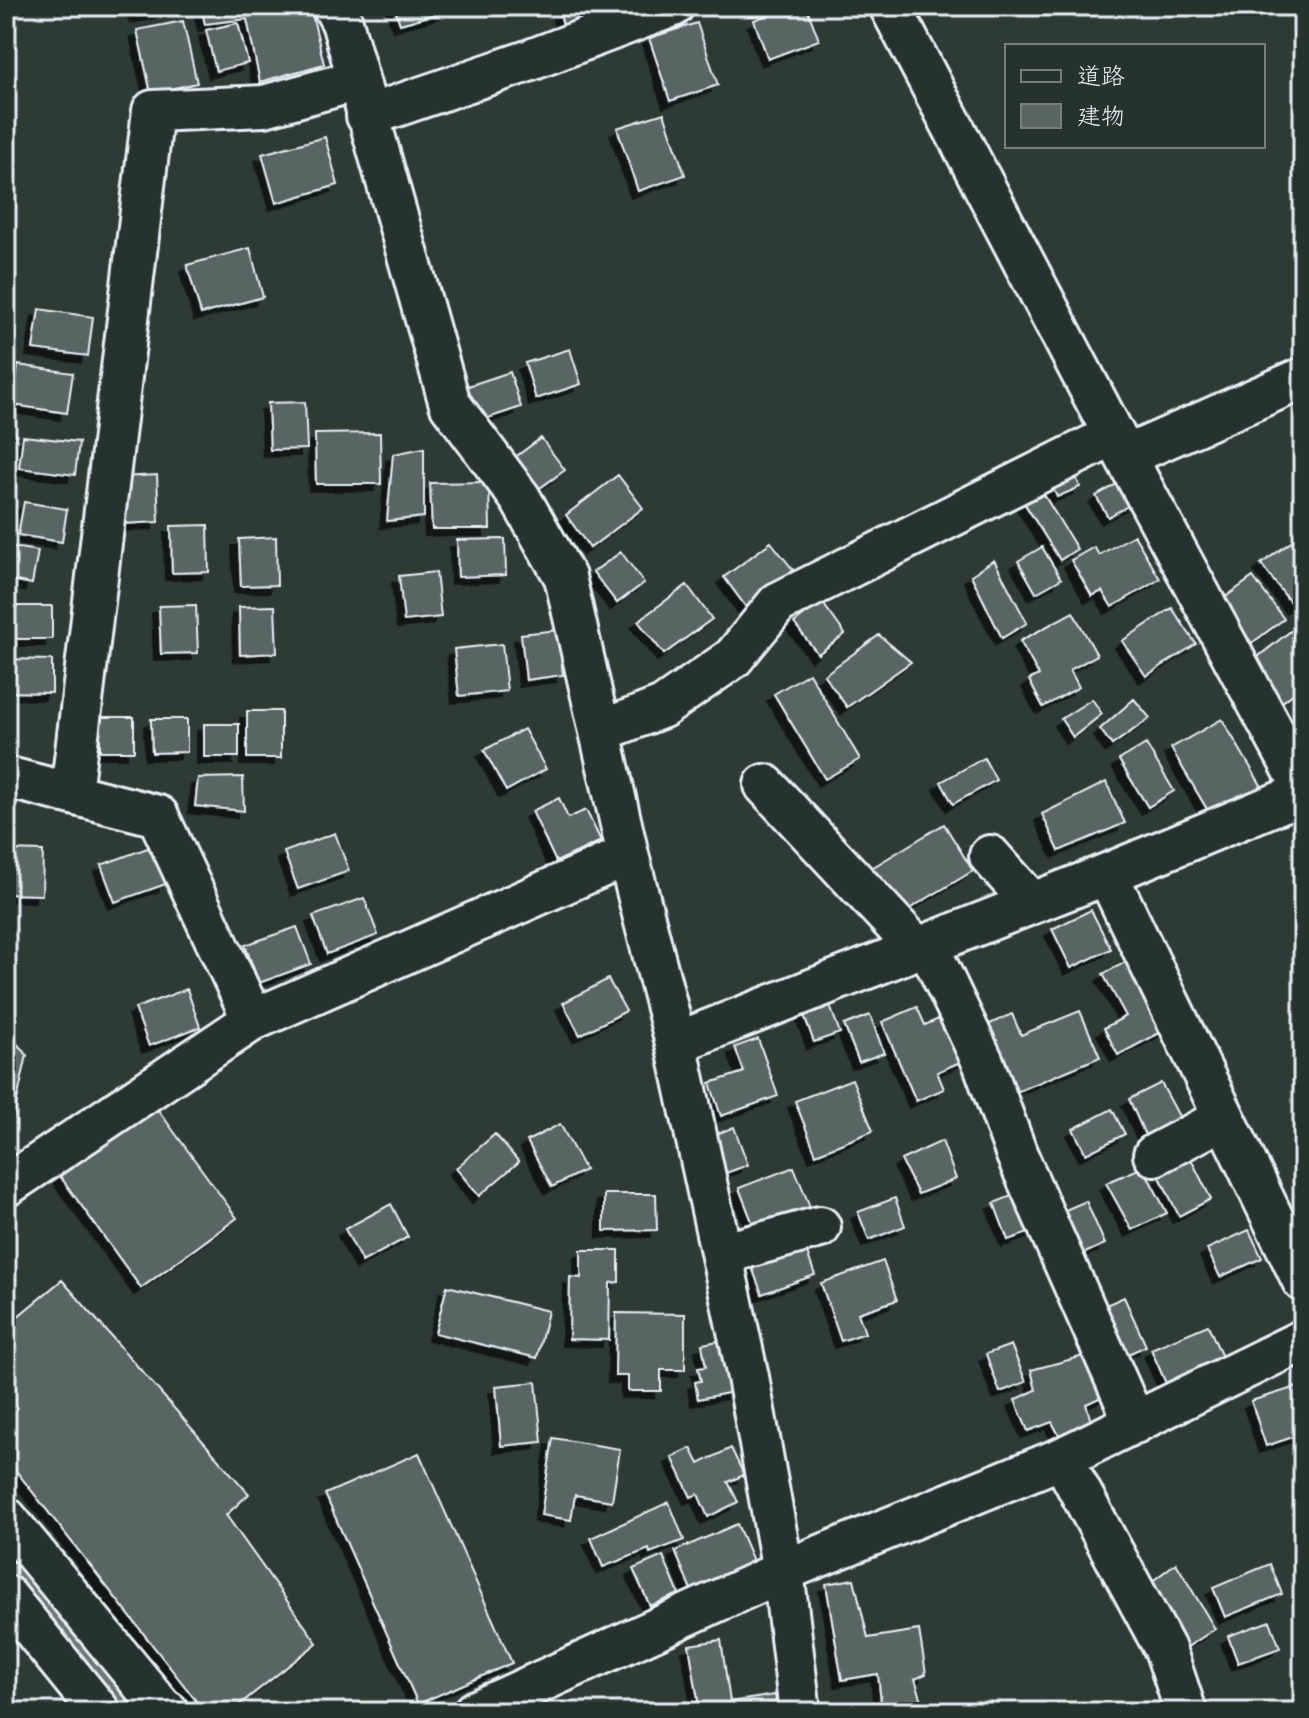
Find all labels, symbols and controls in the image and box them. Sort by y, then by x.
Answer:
legend [1005,44,1265,148]
text: 道路 [1077,62,1125,91]
text: 建物 [1077,102,1125,131]

